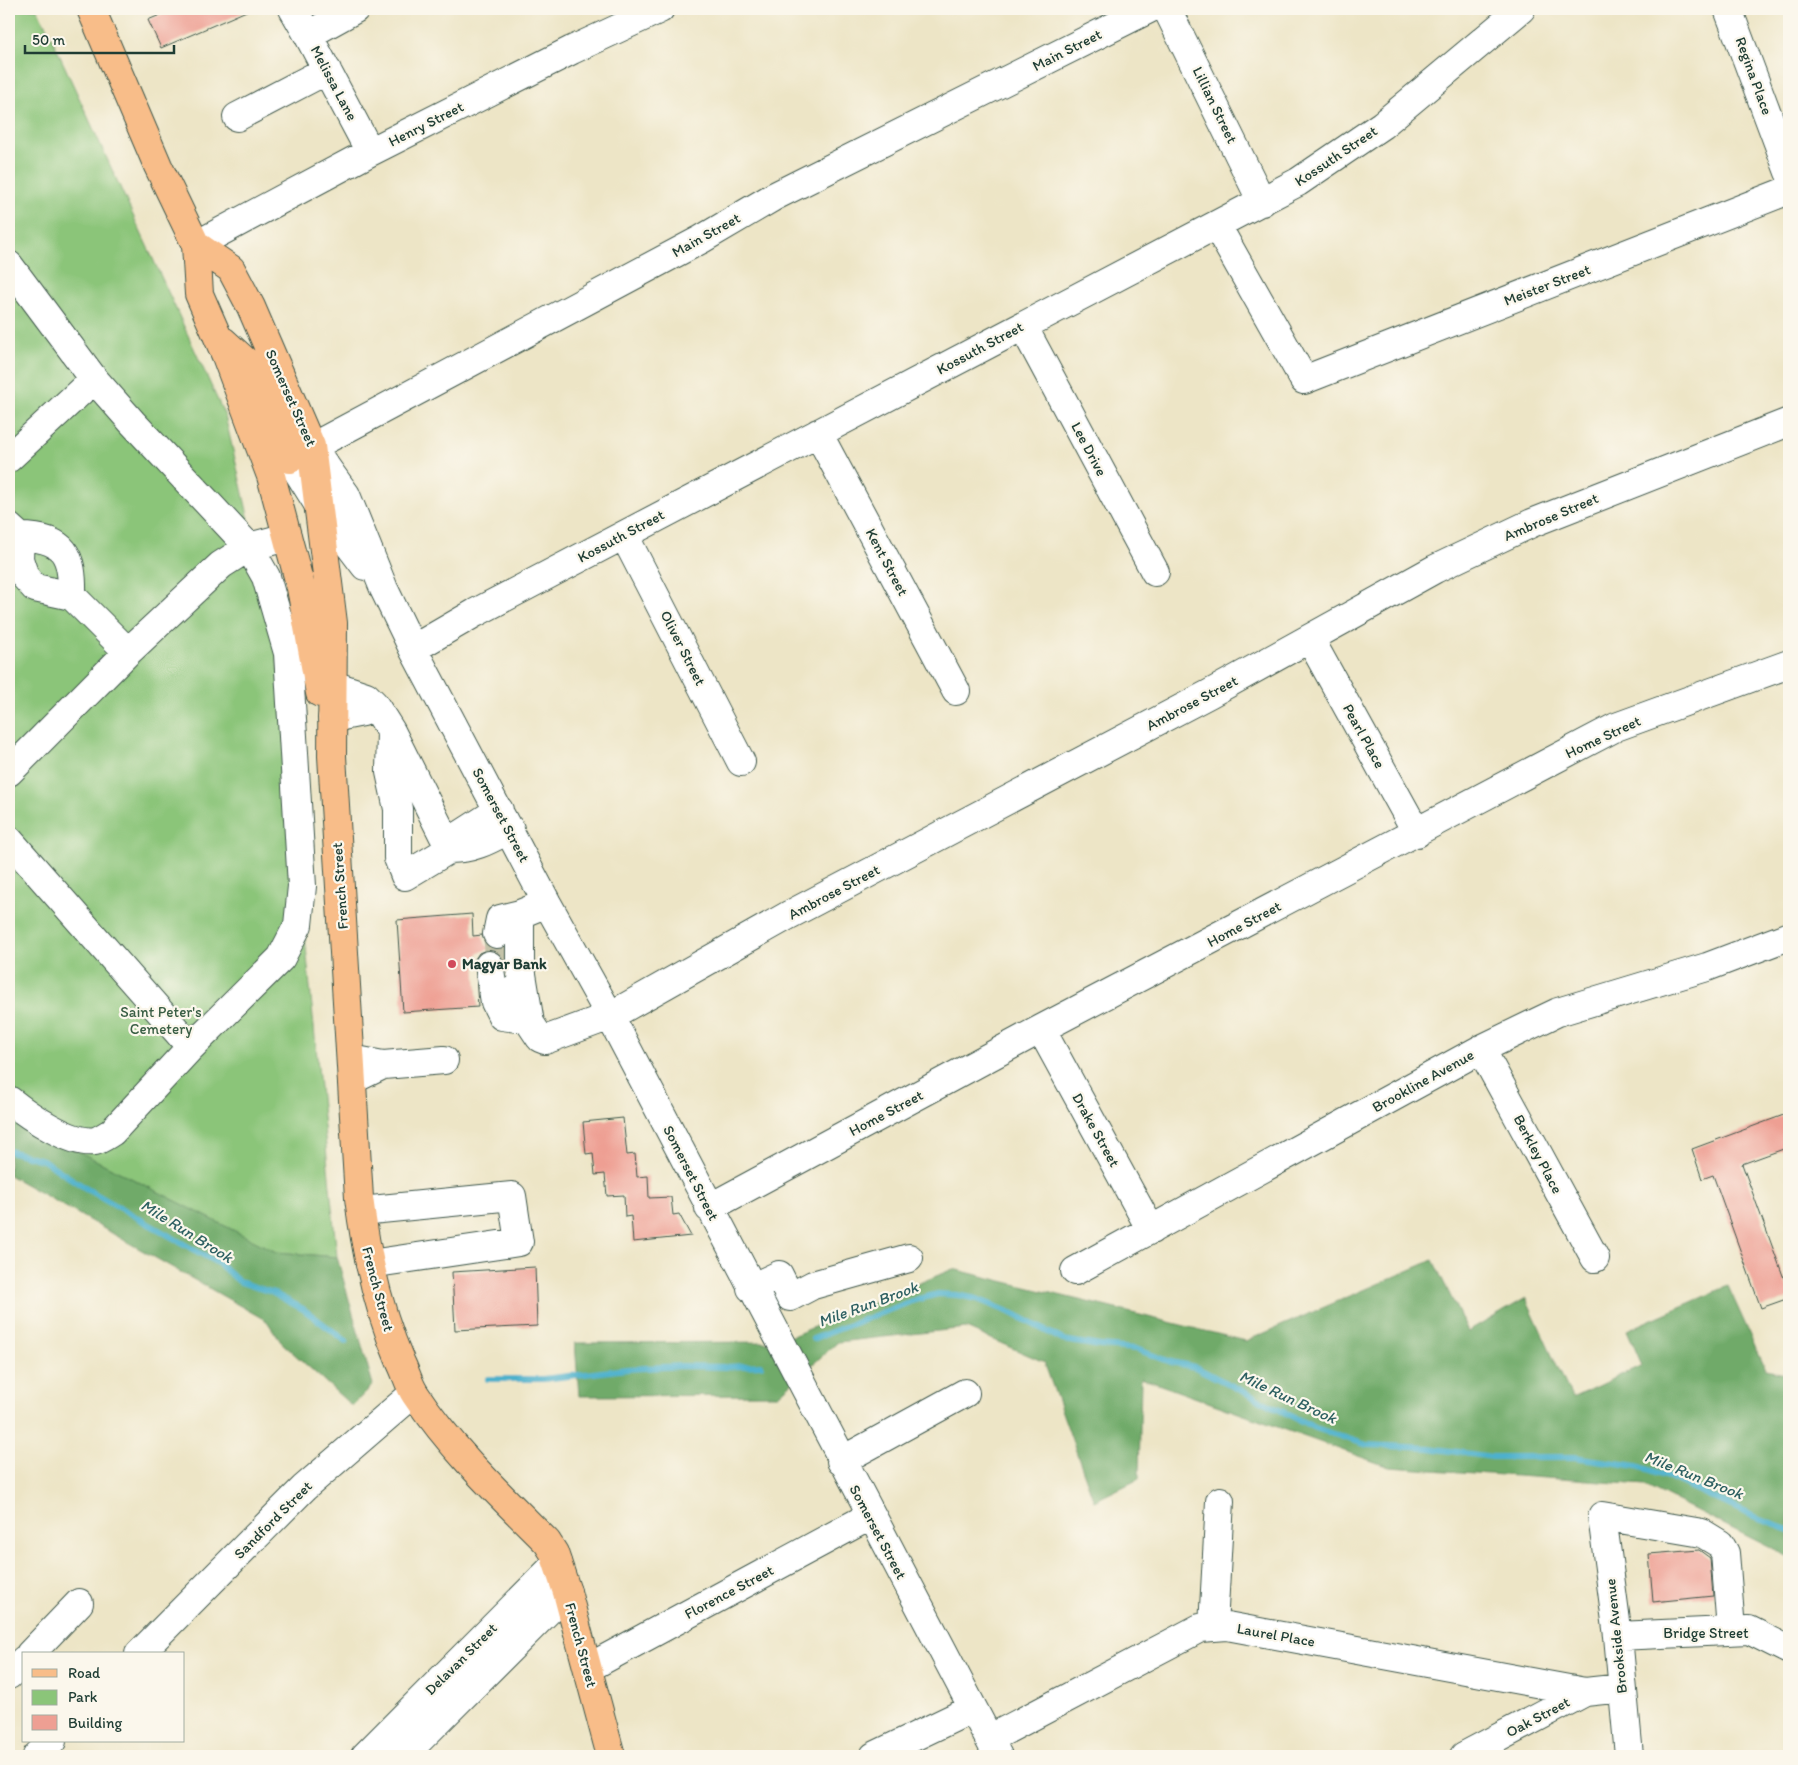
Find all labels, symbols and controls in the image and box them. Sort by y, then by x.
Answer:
scale bar [25,22,174,54]
street label: Main Street [1029,25,1105,75]
text: 50 m [32,31,65,49]
street label: Regina Place [1732,35,1776,117]
street label: Melissa Lane [307,42,361,124]
street label: Lillian Street [1189,64,1241,147]
street label: Henry Street [385,97,467,151]
street label: Kossuth Street [1291,122,1381,190]
street label: Main Street [669,209,744,261]
street label: Meister Street [1501,260,1593,310]
street label: Kossuth Street [934,317,1027,378]
street label: Somerset Street [262,347,321,450]
street label: Lee Drive [1067,419,1111,479]
street label: Ambrose Street [1501,489,1601,545]
street label: Kossuth Street [575,505,668,566]
street label: Kent Street [862,525,913,599]
street label: Oliver Street [656,607,710,689]
street label: Ambrose Street [1143,671,1241,735]
street label: Pearl Place [1339,701,1389,771]
street label: Home Street [1562,712,1644,762]
street label: Somerset Street [469,765,534,866]
street label: French Street [328,842,352,930]
street label: Ambrose Street [785,860,883,924]
street label: Home Street [1204,897,1284,951]
place label: Magyar Bank [462,955,547,974]
marker: Magyar Bank [446,958,458,970]
park label: Saint Peter's Cemetery [120,1003,202,1038]
street label: Brookline Avenue [1369,1046,1477,1116]
street label: Home Street [846,1086,926,1140]
street label: Drake Street [1068,1090,1124,1171]
street label: Berkley Place [1510,1111,1566,1197]
street label: Somerset Street [659,1122,723,1224]
water label: Mile Run Brook [138,1195,237,1267]
street label: French Street [358,1245,398,1334]
water label: Mile Run Brook [816,1277,921,1331]
water label: Mile Run Brook [1237,1366,1340,1428]
water label: Mile Run Brook [1642,1447,1747,1504]
street label: Sandford Street [230,1477,316,1563]
street label: Somerset Street [846,1482,911,1583]
street label: Florence Street [681,1561,777,1623]
street label: Brookside Avenue [1601,1578,1631,1694]
street label: French Street [561,1601,601,1690]
street label: Delavan Street [421,1619,501,1699]
street label: Laurel Place [1235,1619,1317,1651]
street label: Bridge Street [1663,1624,1749,1642]
legend [22,1652,185,1742]
text: Road [68,1664,101,1682]
text: Park [68,1688,98,1706]
street label: Oak Street [1503,1693,1573,1741]
text: Building [68,1714,122,1732]

